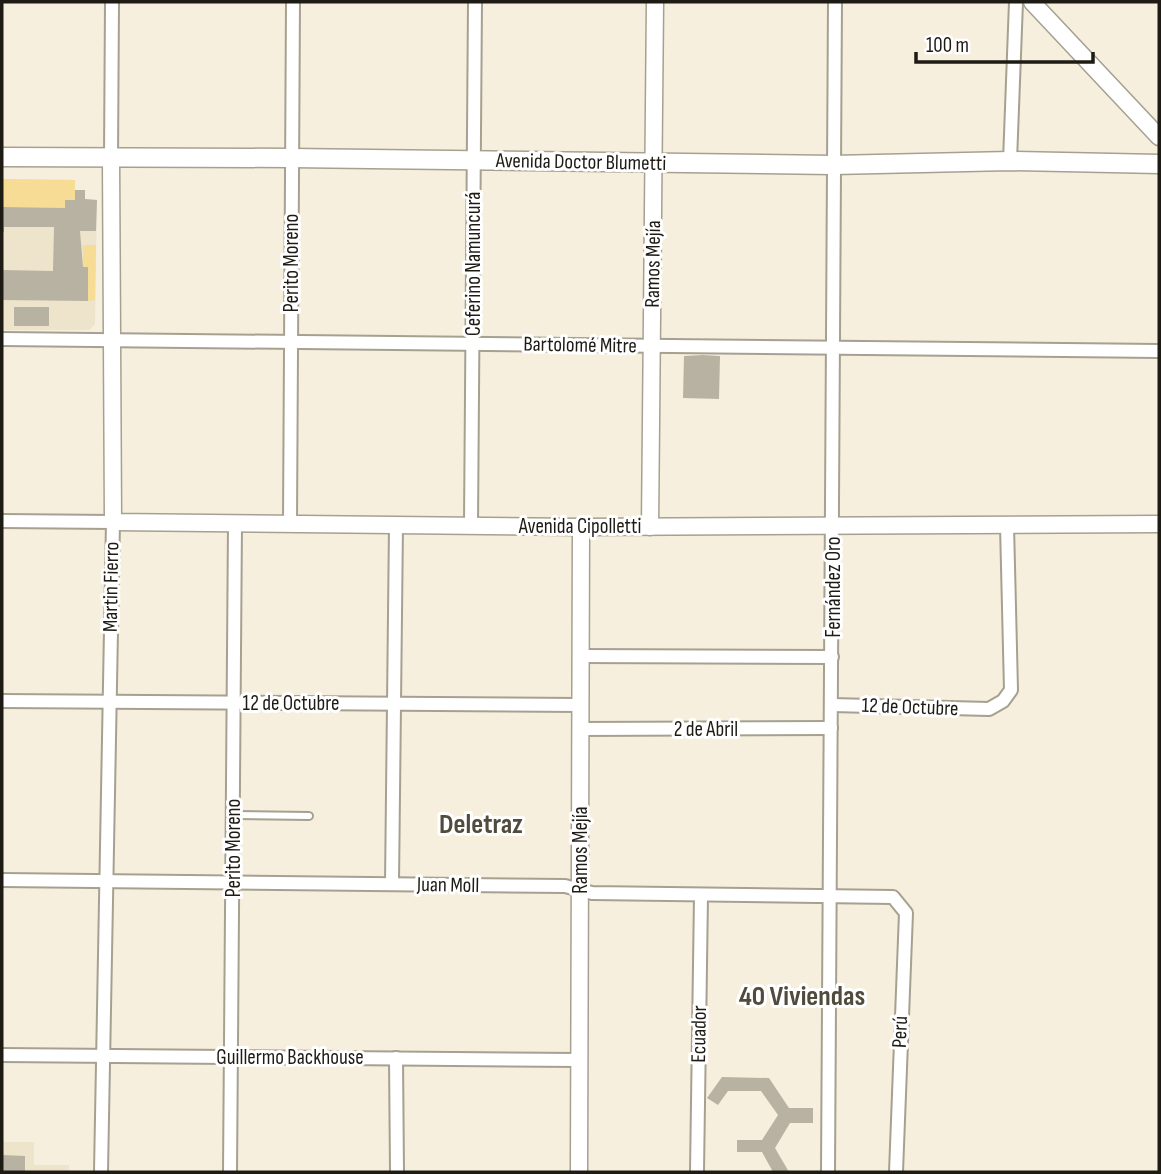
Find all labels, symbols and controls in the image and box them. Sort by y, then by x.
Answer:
scale bar [916,21,1093,65]
text: 100 m [926,33,969,58]
street label: Avenida Doctor Blumetti [495,148,666,176]
street label: Ceferino Namuncurá [461,192,486,336]
street label: Perito Moreno [279,214,304,312]
street label: Ramos Mejía [640,220,666,308]
street label: Bartolomé Mitre [523,332,637,358]
street label: Avenida Cipolletti [518,514,641,539]
street label: Fernández Oro [821,536,846,638]
street label: Martin Fierro [98,542,124,632]
street label: 12 de Octubre [243,691,339,716]
street label: 12 de Octubre [861,693,959,721]
street label: 2 de Abril [674,717,738,742]
street label: Perito Moreno [221,799,246,897]
street label: Ramos Mejía [568,806,593,894]
district label: Deletraz [439,808,523,841]
street label: Juan Moll [416,872,479,898]
district label: 40 Viviendas [739,980,865,1013]
street label: Ecuador [686,1005,712,1063]
street label: Perú [887,1015,913,1049]
street label: Guillermo Backhouse [216,1045,364,1070]

